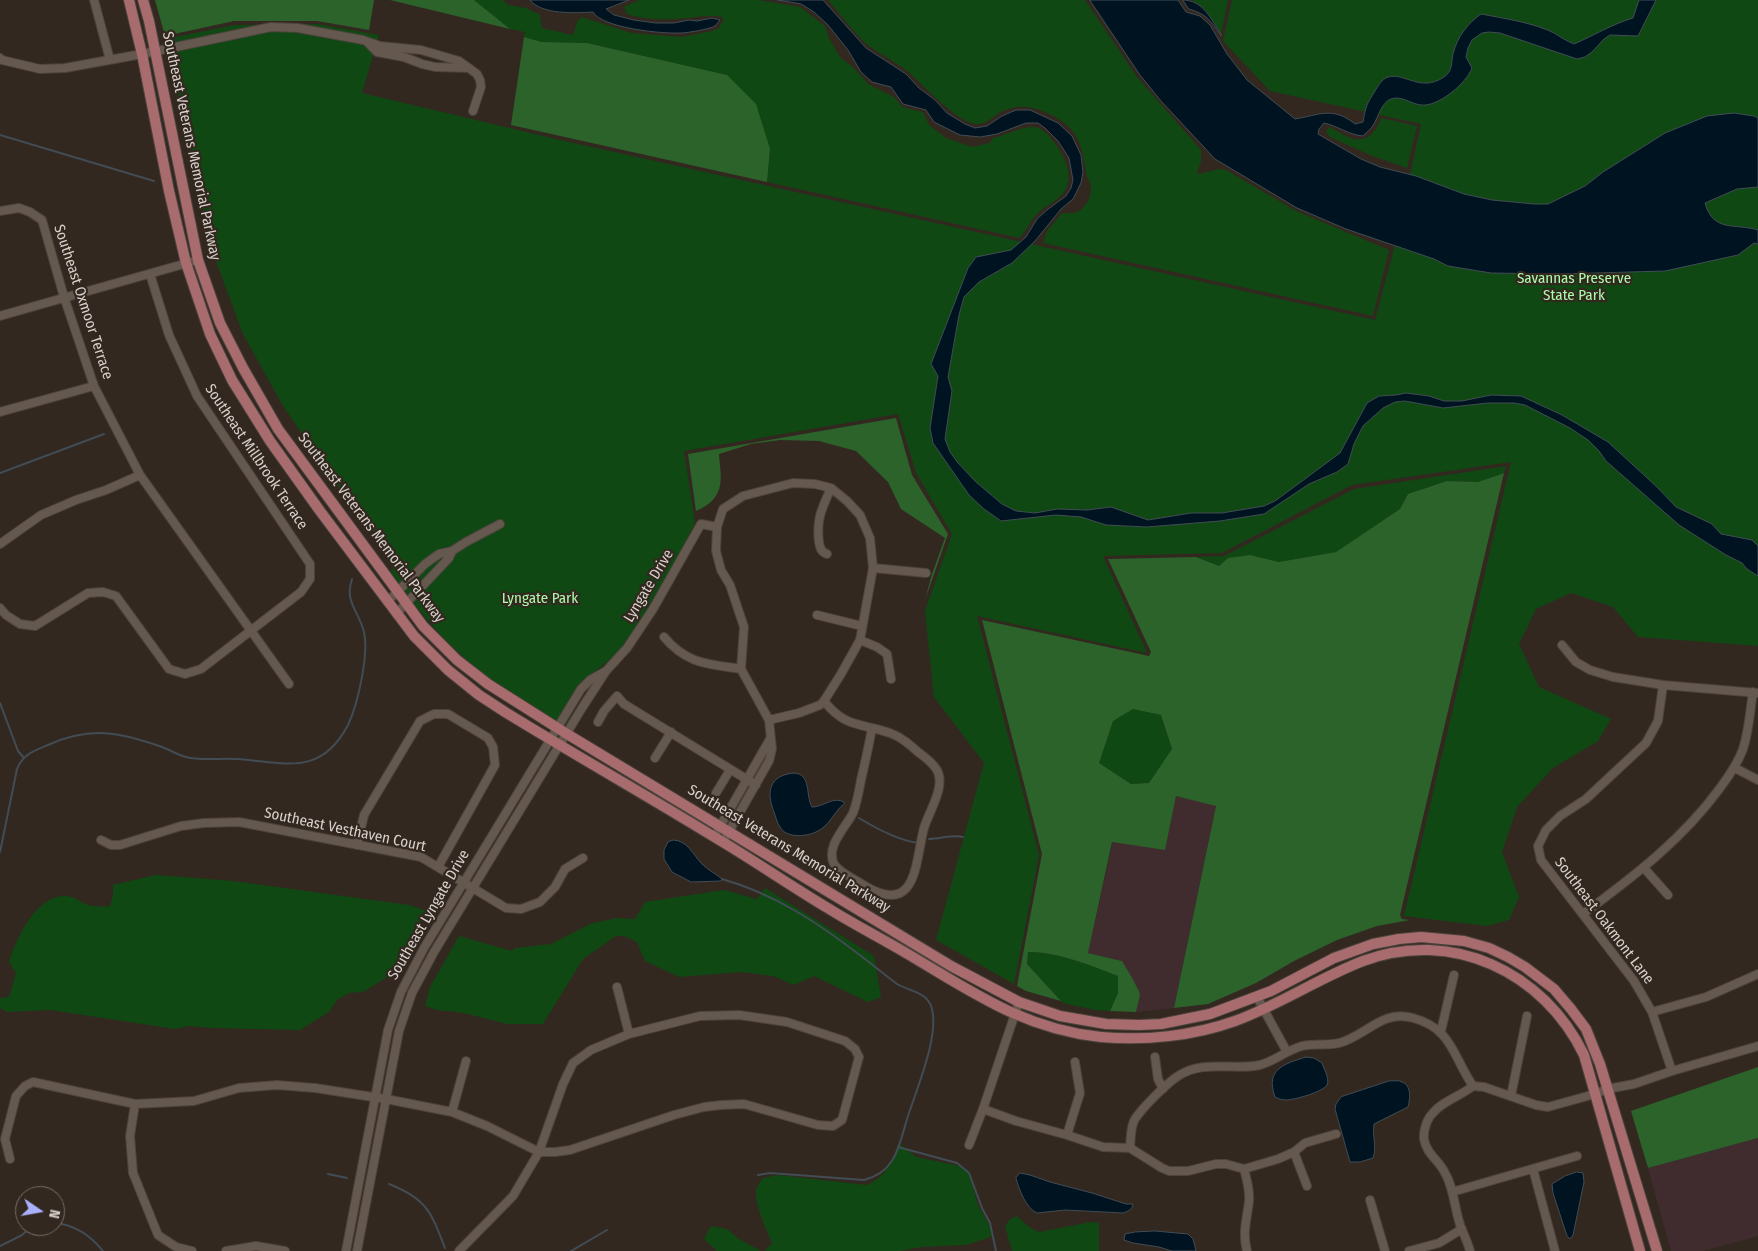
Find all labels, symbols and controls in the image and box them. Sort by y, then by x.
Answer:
street label: Southeast Veterans Memorial Parkway [158,30,224,262]
street label: Southeast Oxmoor Terrace [49,222,117,382]
park label: Savannas Preserve State Park [1517,270,1631,305]
street label: Southeast Millbrook Terrace [201,381,311,533]
street label: Southeast Veterans Memorial Parkway [294,429,448,627]
street label: Lyngate Drive [620,546,678,626]
park label: Lyngate Park [502,590,578,608]
street label: Southeast Veterans Memorial Parkway [684,781,894,917]
street label: Southeast Vesthaven Court [262,804,428,856]
street label: Southeast Lyngate Drive [384,847,474,983]
street label: Southeast Oakmont Lane [1550,854,1658,988]
north arrow [15,1186,65,1236]
text: N [45,1208,63,1220]

